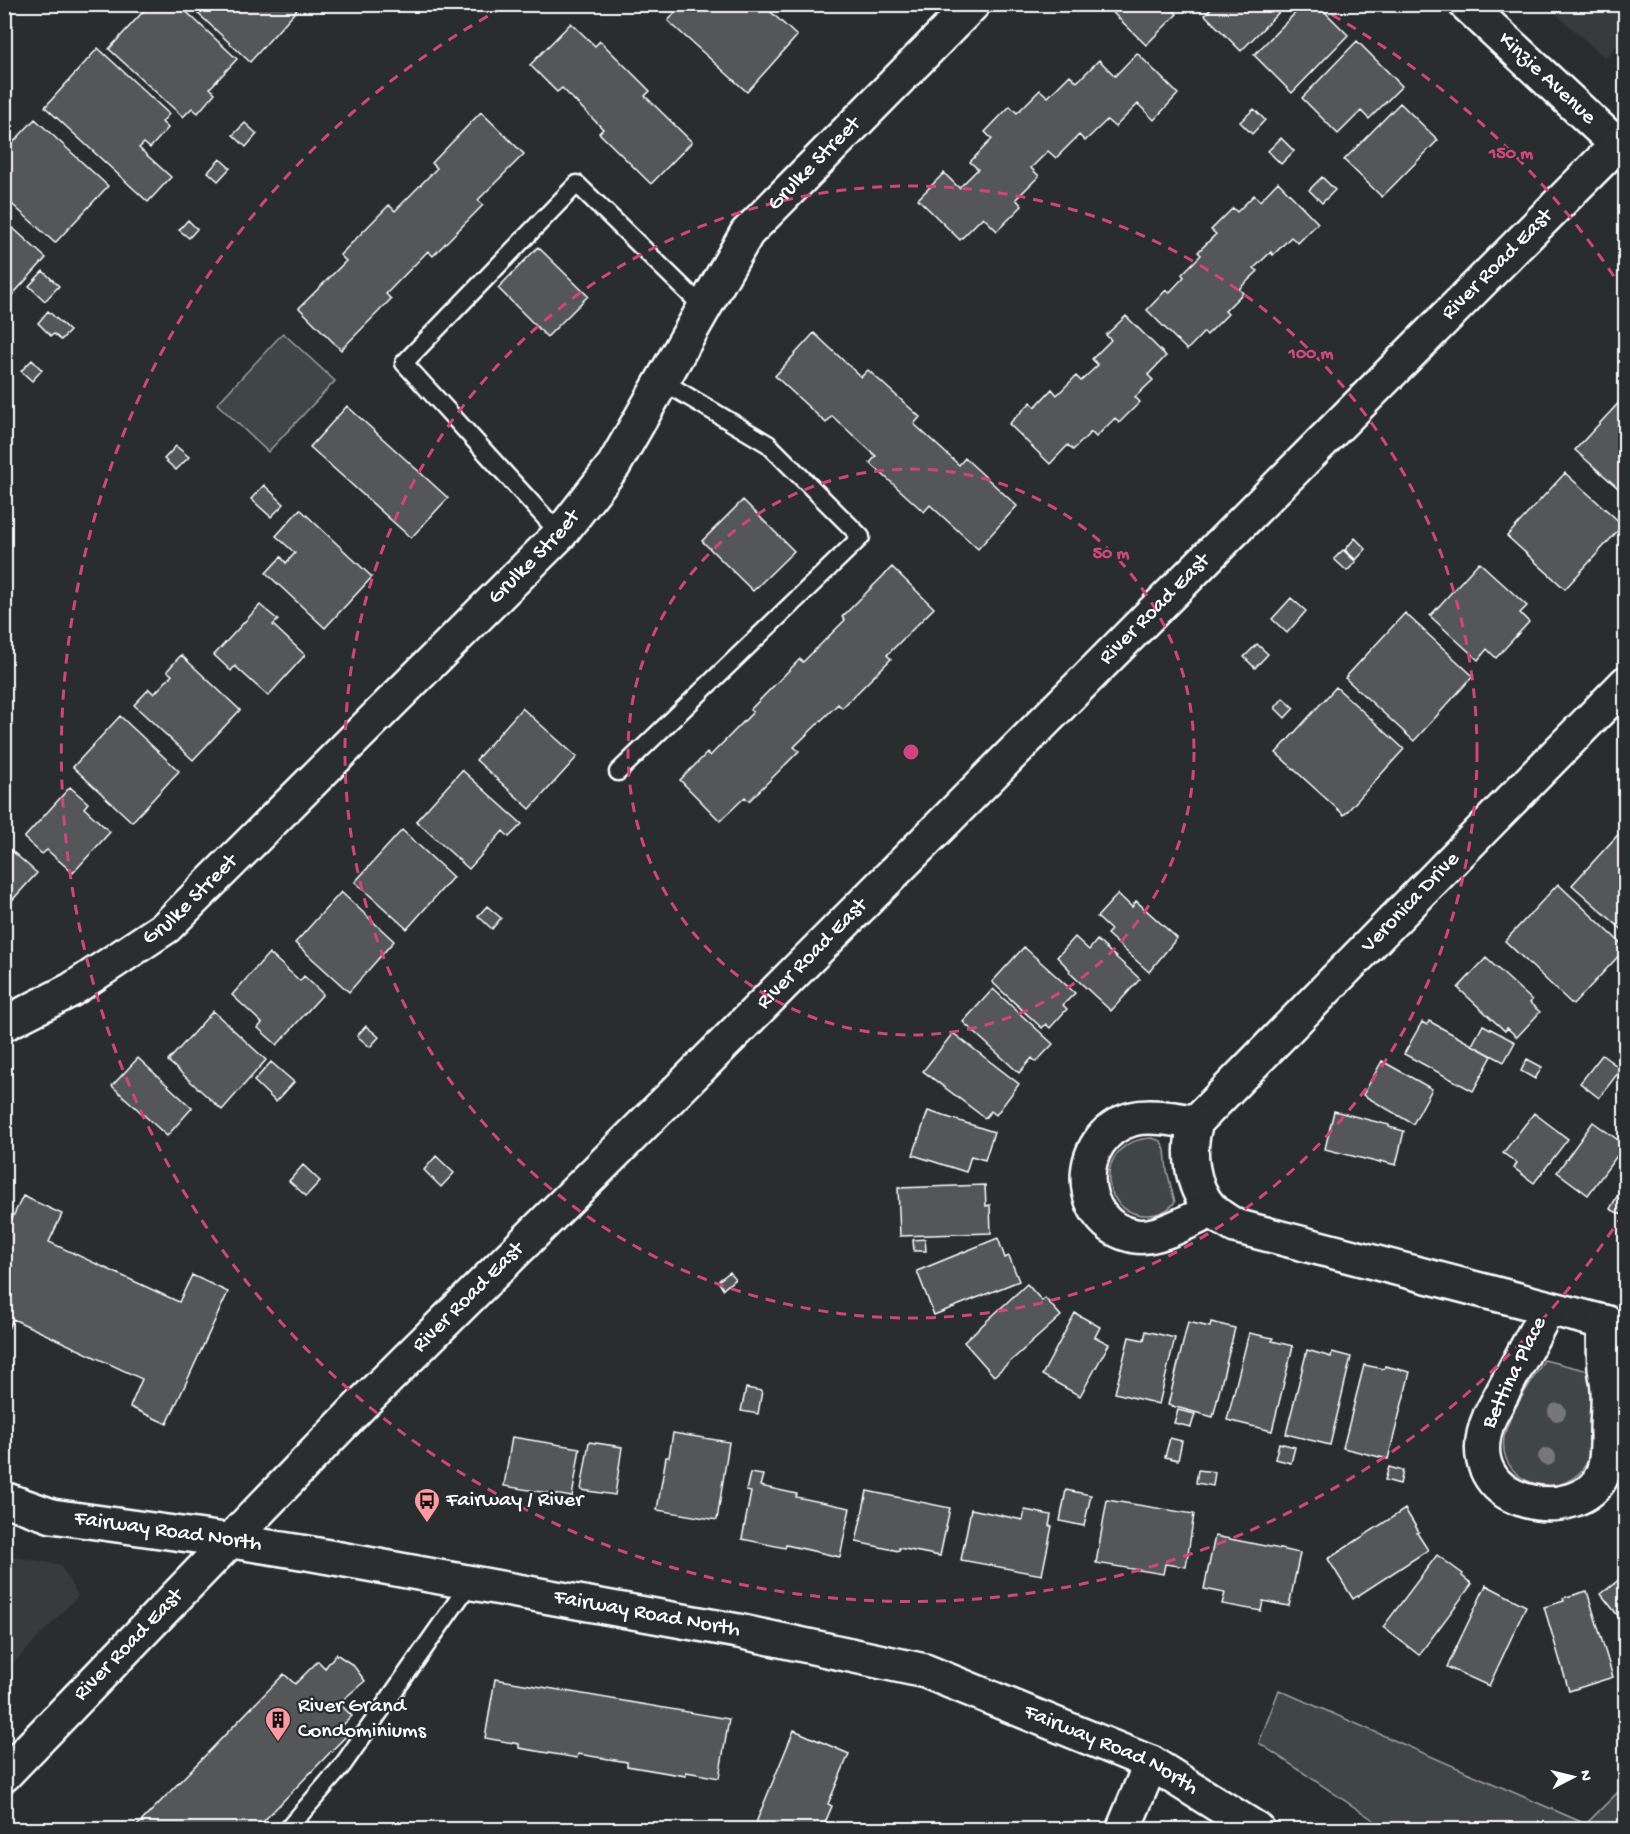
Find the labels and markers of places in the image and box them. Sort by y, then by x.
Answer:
centre of rings [901,742,921,762]
bus stop icon: Fairway / River [412,1486,442,1524]
place label: Fairway / River [445,1488,585,1514]
place label: River Grand Condominiums [298,1694,427,1745]
building icon: River Grand Condominiums [263,1705,293,1743]

